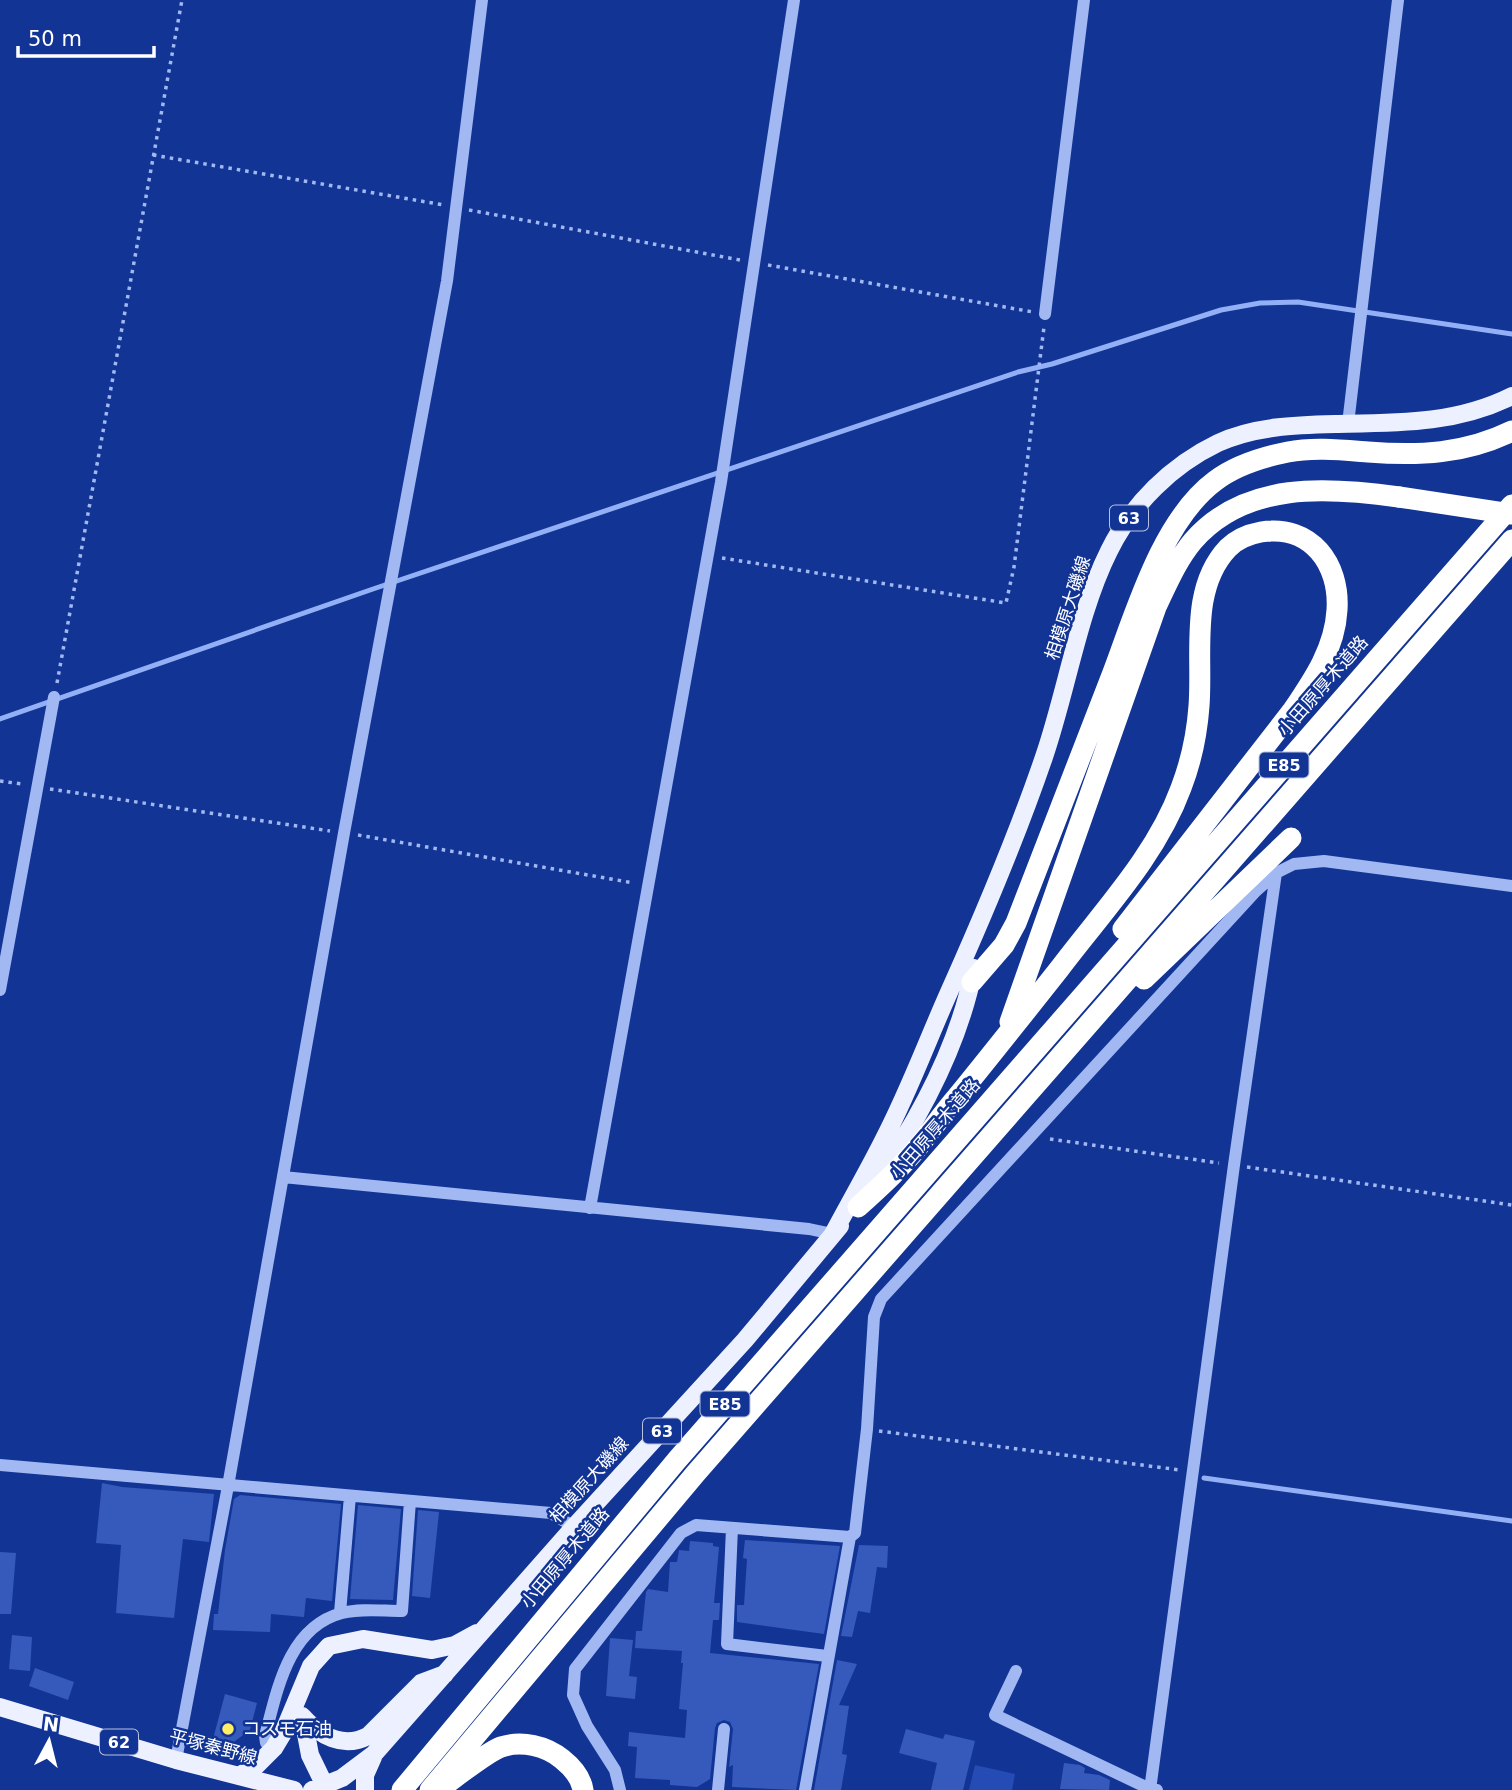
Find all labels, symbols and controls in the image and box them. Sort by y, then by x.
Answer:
scale bar [18,14,154,58]
text: 50 m [28,27,82,51]
road number: 63 [1110,505,1148,530]
street label: 相模原大磯線 [1041,553,1094,662]
street label: 小田原厚木道路 [1273,631,1372,740]
road number: E85 [1260,752,1308,778]
street label: 小田原厚木道路 [885,1074,984,1183]
road number: E85 [700,1392,750,1416]
road number: 63 [643,1418,681,1443]
street label: 相模原大磯線 [545,1433,633,1527]
street label: 小田原厚木道路 [516,1503,613,1613]
north arrow [14,1706,84,1776]
text: N [42,1712,60,1736]
place label: コスモ石油 [242,1718,332,1739]
marker: コスモ石油 [220,1721,236,1737]
street label: 平塚秦野線 [167,1725,259,1768]
road number: 62 [100,1730,138,1754]

